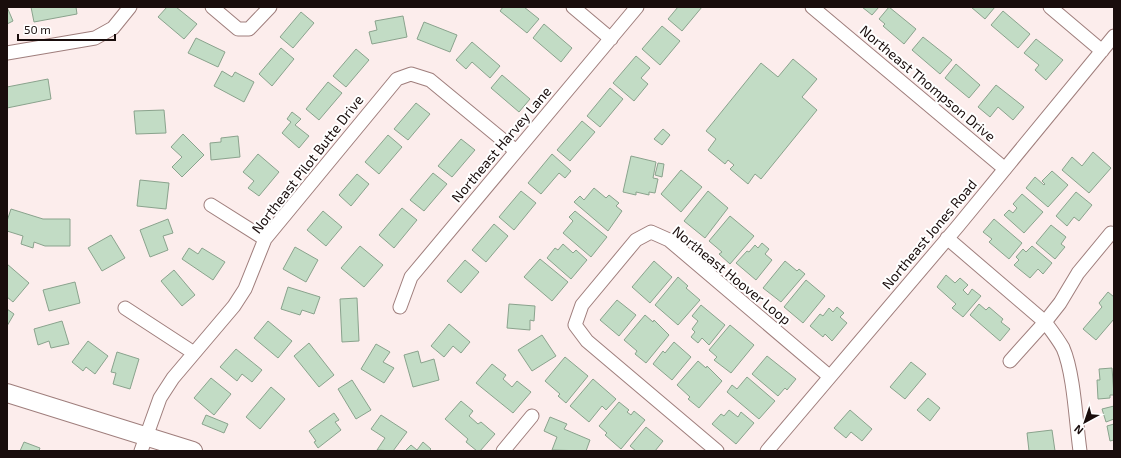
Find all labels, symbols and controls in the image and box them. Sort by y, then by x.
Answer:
scale bar [18,16,115,42]
street label: Northeast Thompson Drive [857,21,999,145]
text: 50 m [24,22,51,36]
street label: Northeast Harvey Lane [448,83,554,205]
street label: Northeast Pilot Butte Drive [248,91,366,237]
street label: Northeast Jones Road [878,176,980,292]
street label: Northeast Hoover Loop [669,222,795,328]
north arrow [1065,402,1105,442]
text: N [1071,422,1085,438]

